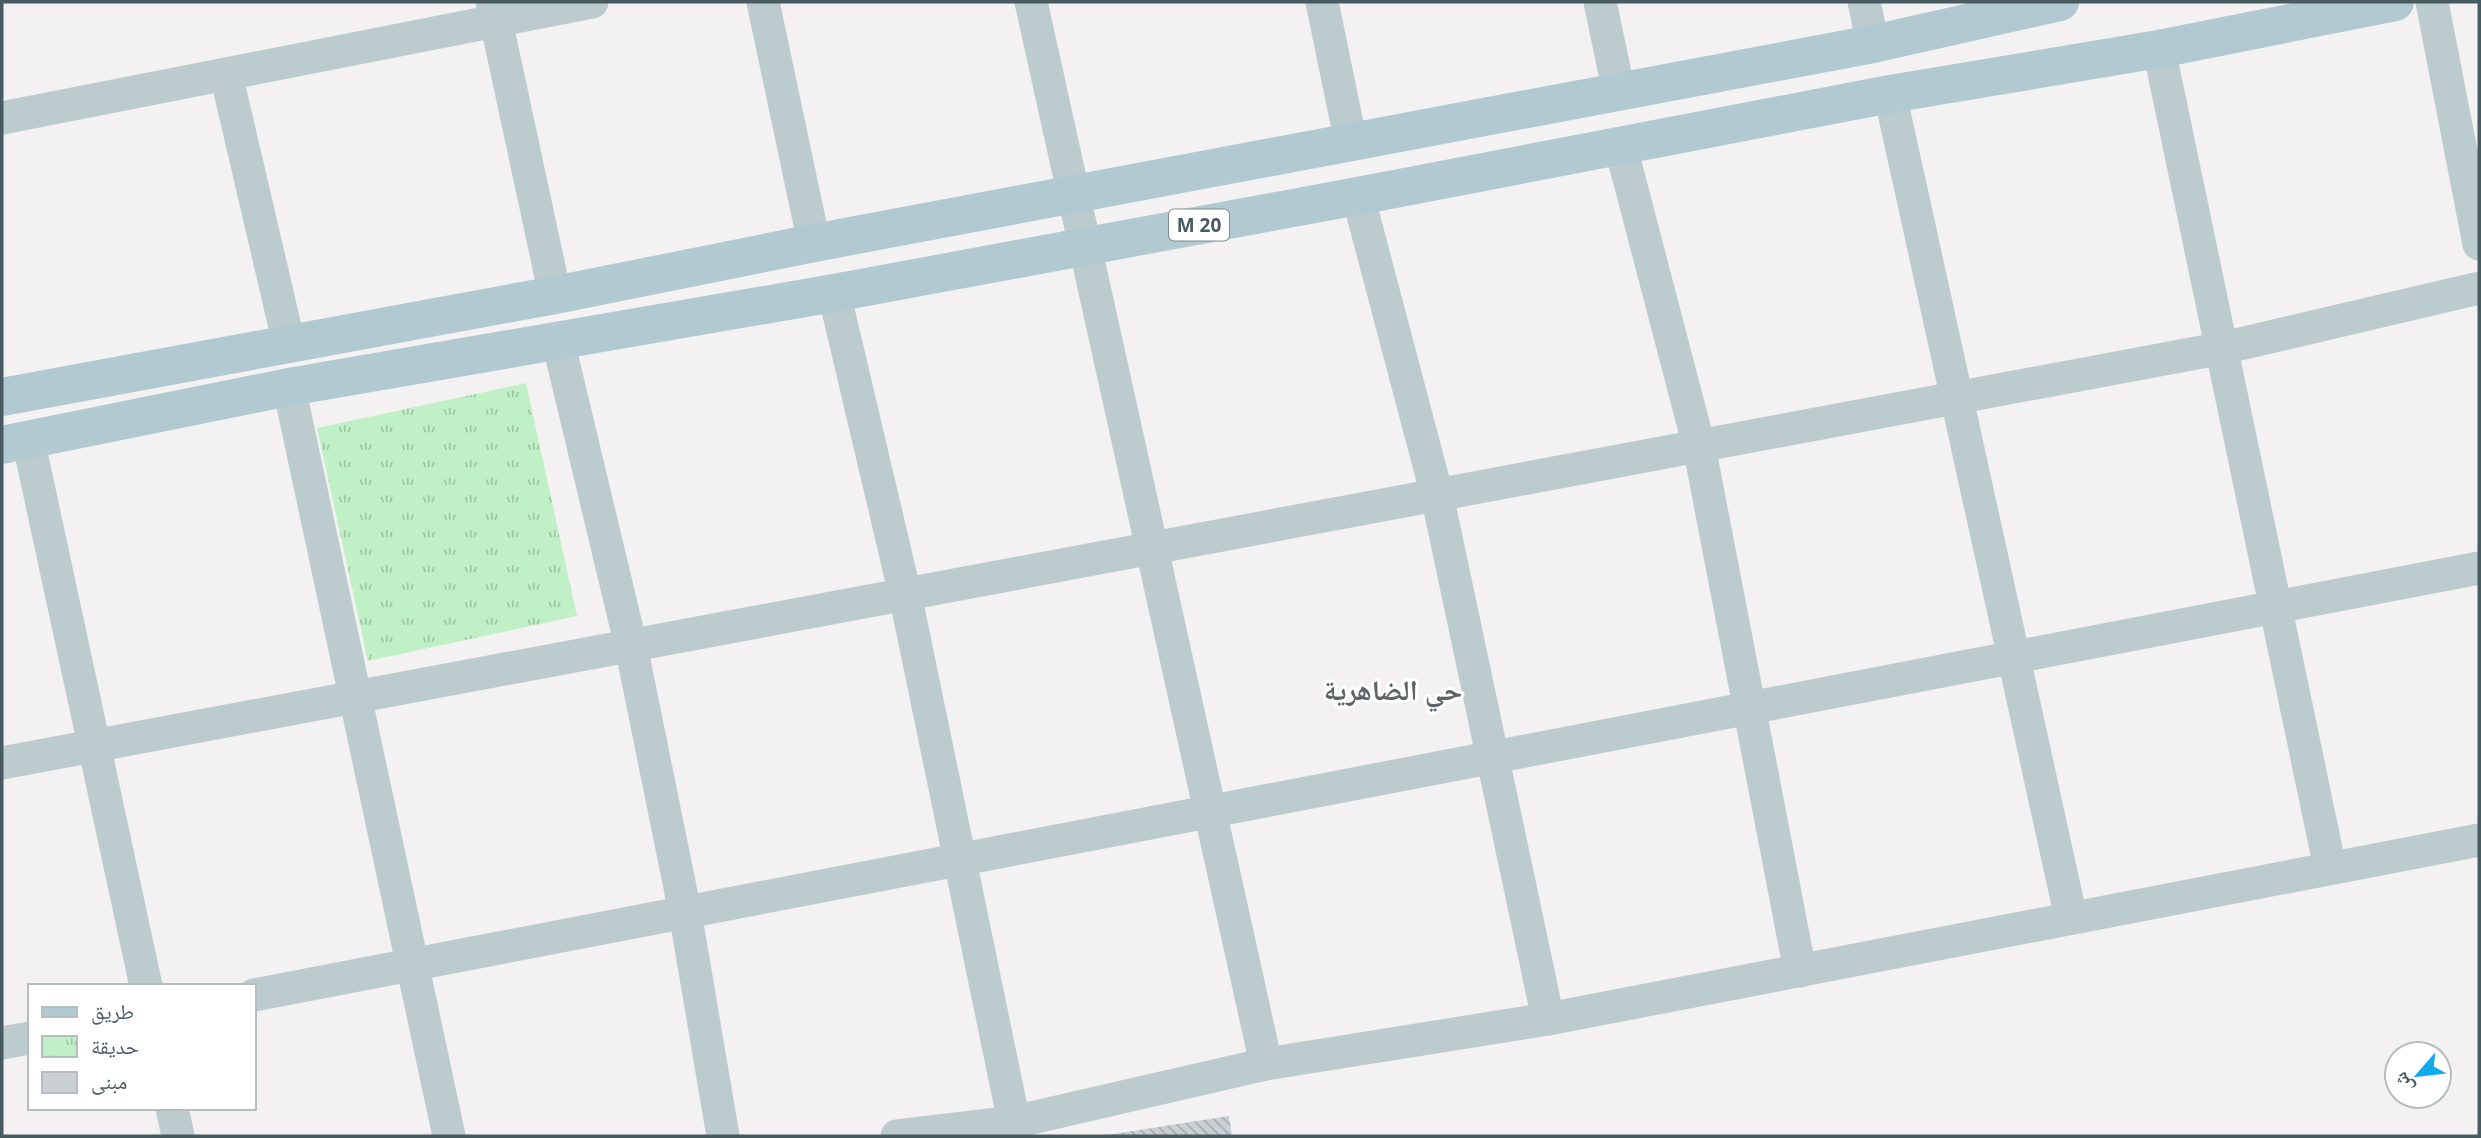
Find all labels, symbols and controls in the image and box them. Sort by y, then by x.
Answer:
road number: M 20 [1169,210,1229,241]
district label: حي الضاهرية [1324,670,1462,713]
legend [28,984,256,1110]
text: طريق [91,997,134,1025]
text: حديقة [91,1032,139,1060]
north arrow [2383,1040,2453,1110]
text: مبنى [91,1067,127,1095]
text: ش [2387,1068,2419,1098]

